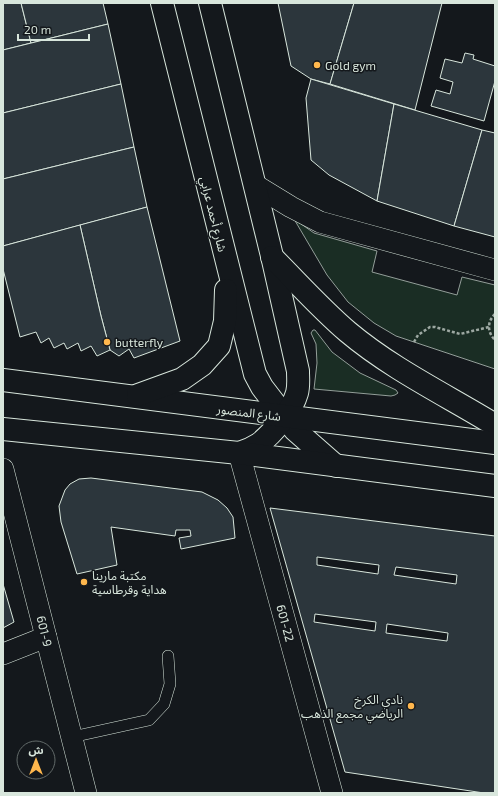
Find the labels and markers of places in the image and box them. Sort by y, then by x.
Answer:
place label: Gold gym [325,58,376,72]
marker: Gold gym [312,60,322,70]
place label: butterfly [115,335,164,349]
marker: butterfly [102,337,112,347]
place label: مكتبة مارينا هداية وقرطاسية [92,568,167,597]
marker: مكتبة مارينا هداية وقرطاسية [79,577,89,587]
place label: نادي الكرخ الرياضي مجمع الذهب [301,692,403,724]
marker: نادي الكرخ الرياضي مجمع الذهب [406,701,416,711]

